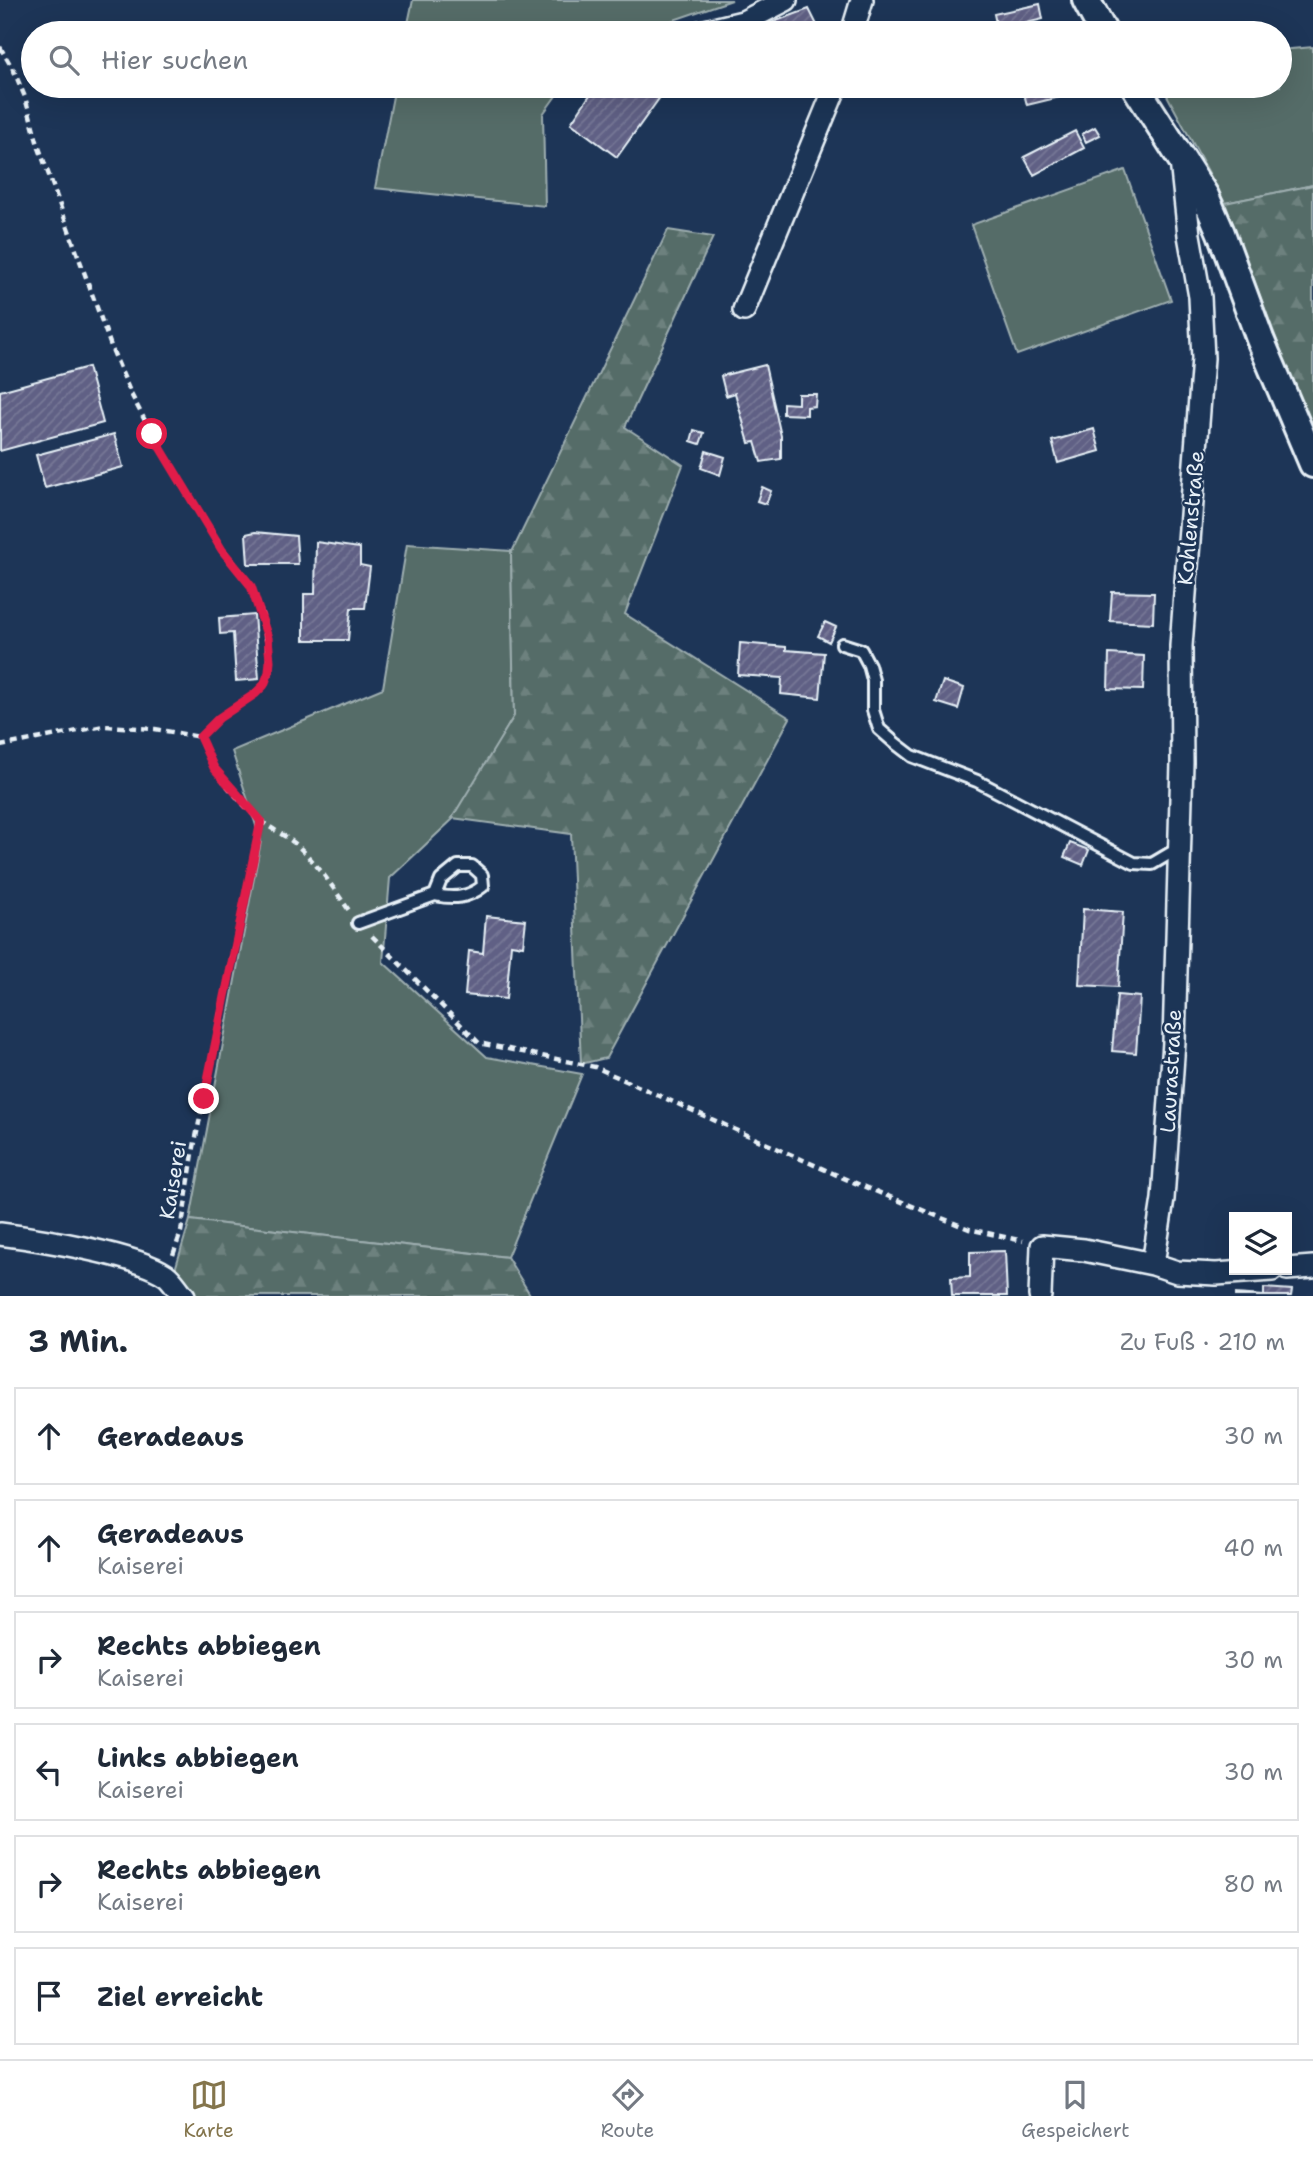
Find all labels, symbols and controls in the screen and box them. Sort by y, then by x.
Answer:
search box [21,21,1292,98]
icon: search [45,41,83,79]
text: Hier suchen [101,42,248,77]
route start [136,418,167,449]
street label: Kohlenstraße [1171,450,1211,586]
street label: Laurastraße [1154,1008,1188,1134]
route end [188,1083,219,1114]
street label: Kaiserei [153,1139,193,1221]
map controls [1229,1212,1292,1275]
button: layers [1229,1212,1292,1275]
text: 3 Min. [28,1321,128,1362]
text: Zu Fuß · 210 m [1120,1327,1285,1357]
icon: ahead [30,1417,68,1455]
text: Geradeaus [97,1419,244,1454]
text: 30 m [1224,1421,1283,1451]
text: Geradeaus [97,1516,244,1551]
icon: ahead [30,1529,68,1567]
text: 40 m [1223,1533,1283,1563]
text: Kaiserei [97,1551,184,1581]
text: Rechts abbiegen [97,1628,321,1663]
icon: right [30,1641,68,1679]
text: 30 m [1224,1645,1283,1675]
text: Kaiserei [97,1663,184,1693]
text: Links abbiegen [97,1740,299,1775]
icon: left [30,1753,68,1791]
text: 30 m [1224,1757,1283,1787]
text: Kaiserei [97,1775,184,1805]
text: Rechts abbiegen [97,1852,321,1887]
icon: right [30,1865,68,1903]
text: 80 m [1224,1869,1283,1899]
text: Kaiserei [97,1887,184,1917]
icon: arrive [30,1977,68,2015]
text: Ziel erreicht [97,1979,263,2014]
tab: Karte [184,2076,234,2143]
tab: Route [601,2076,654,2143]
tab: Gespeichert [1021,2076,1129,2143]

